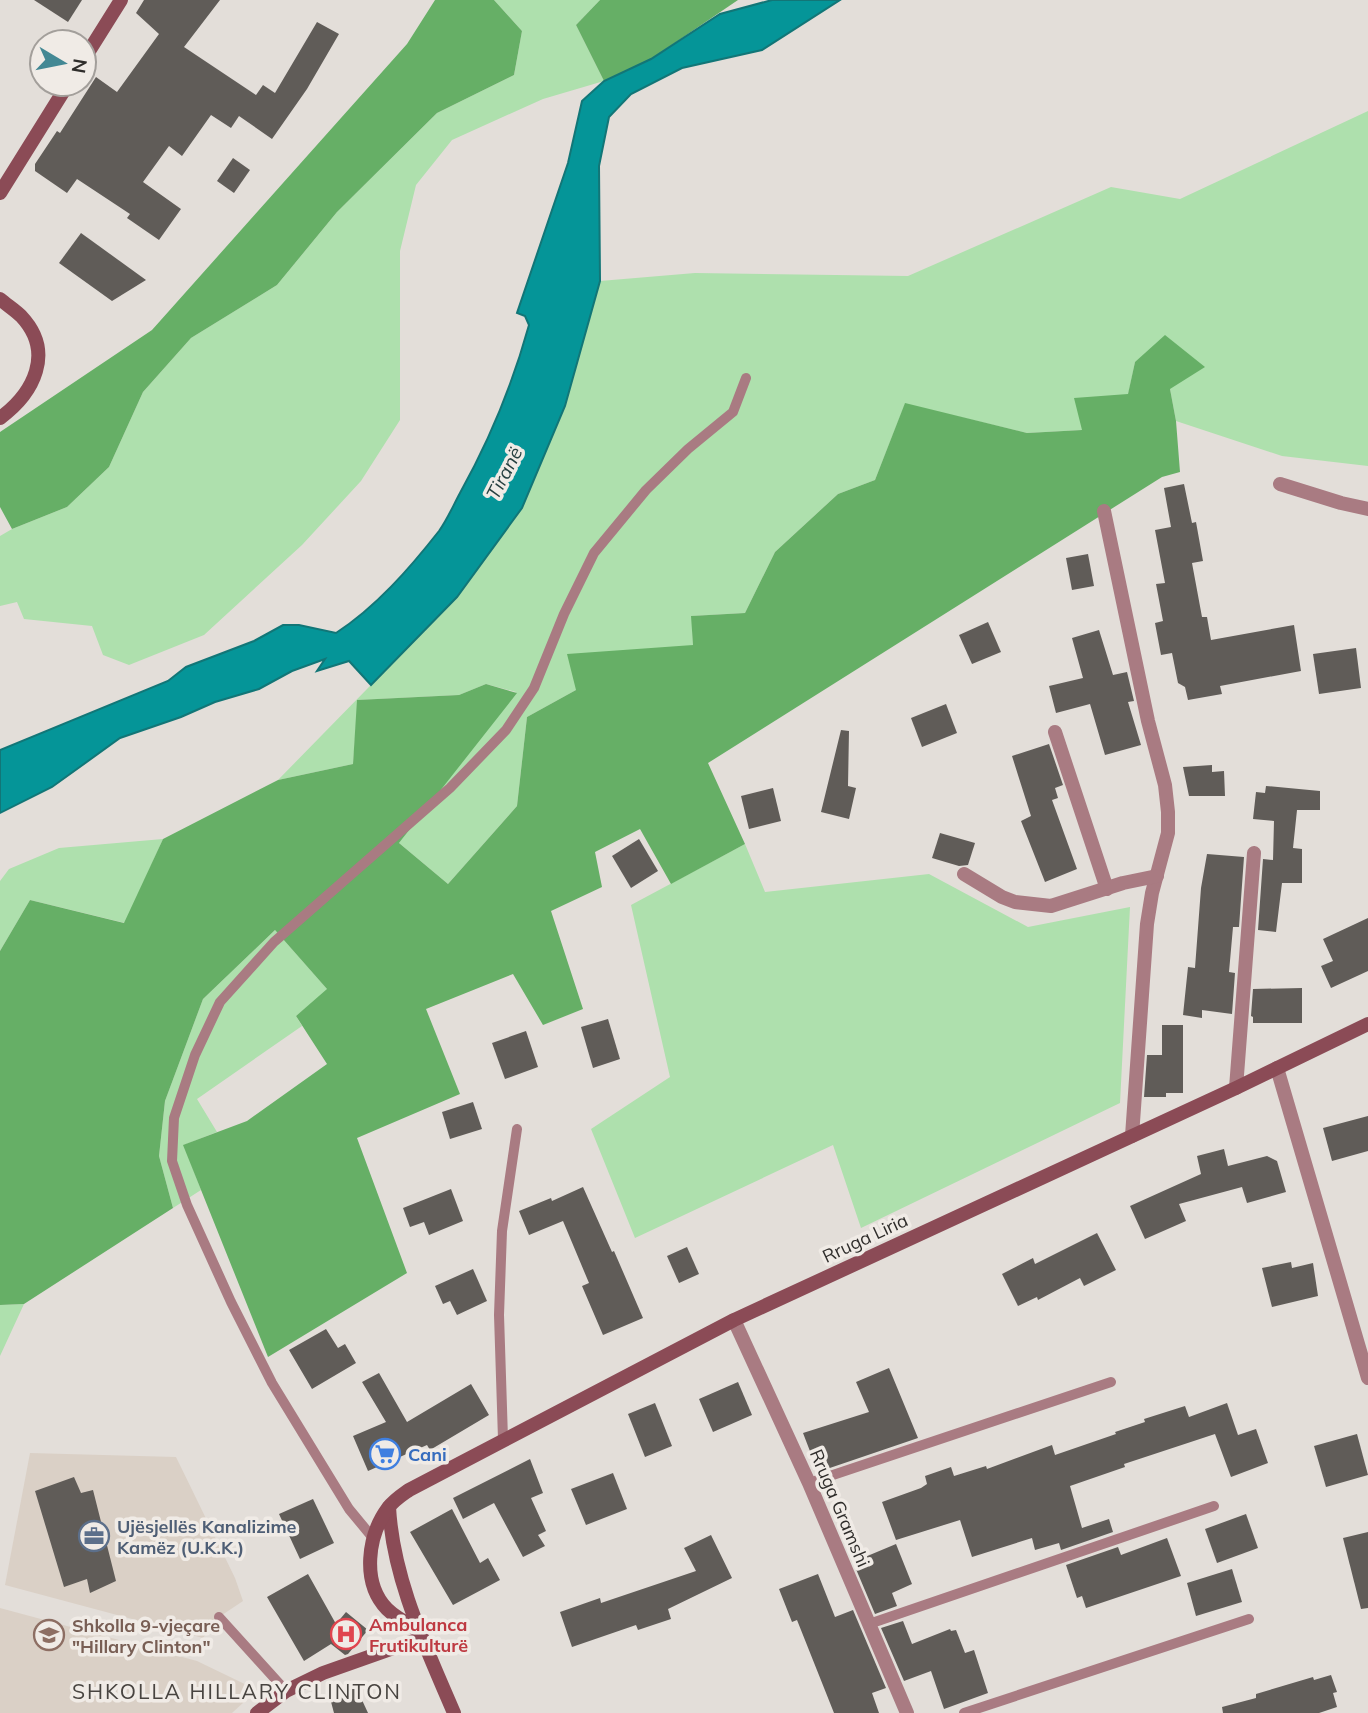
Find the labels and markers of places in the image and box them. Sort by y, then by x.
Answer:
supermarket icon: Cani [368,1437,402,1471]
place label: Cani [408,1443,447,1466]
place label: Ujësjellës Kanalizime Kamëz (U.K.K.) [117,1515,297,1559]
office icon: Ujësjellës Kanalizime Kamëz (U.K.K.) [77,1519,111,1553]
place label: Ambulanca Frutikulturë [369,1613,468,1657]
place label: Shkolla 9-vjeçare "Hillary Clinton" [72,1614,220,1658]
hospital icon: Ambulanca Frutikulturë [329,1617,363,1651]
school or university icon: Shkolla 9-vjeçare "Hillary Clinton" [32,1618,66,1652]

